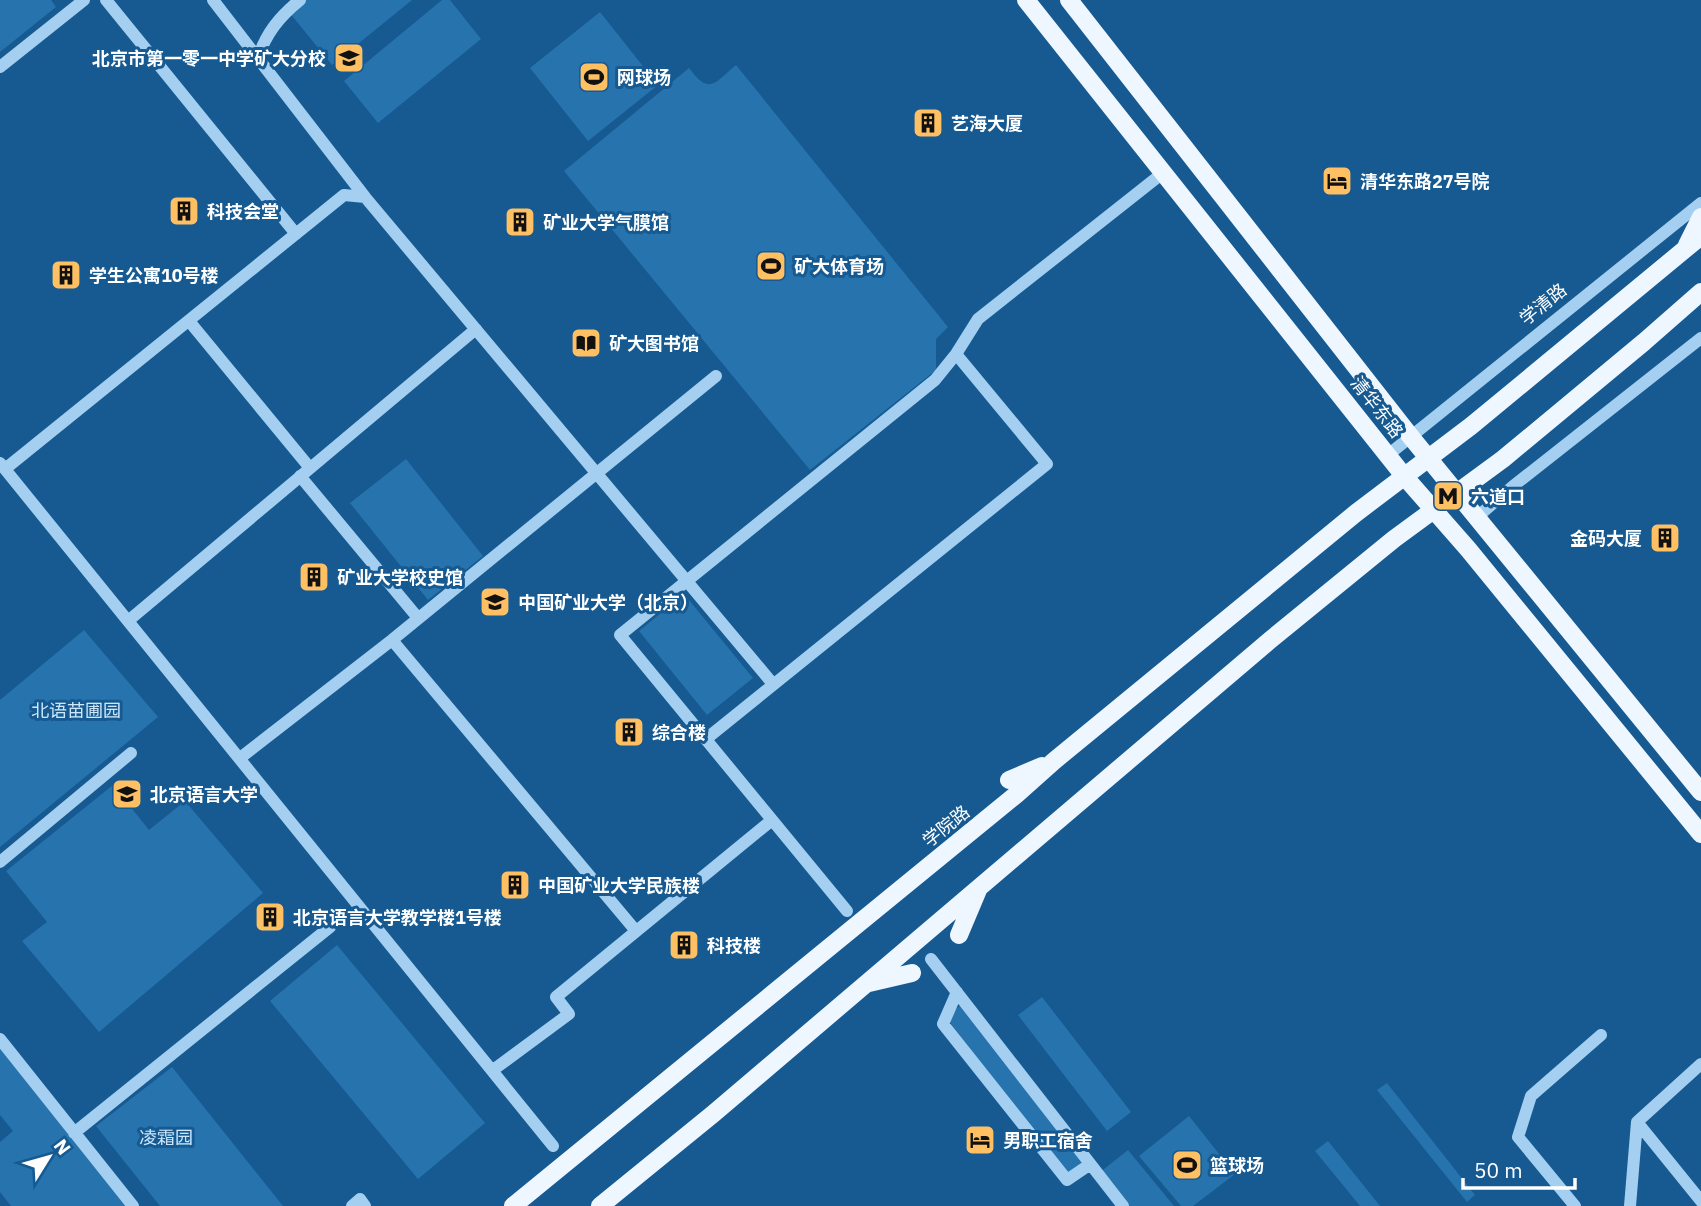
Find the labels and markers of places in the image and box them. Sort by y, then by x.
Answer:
school or university icon: 北京市第一零一中学矿大分校 [332,41,366,75]
place label: 北京市第一零一中学矿大分校 [92,47,326,70]
sports icon: 网球场 [577,60,611,94]
place label: 网球场 [617,66,671,89]
building icon: 艺海大厦 [911,106,945,140]
place label: 艺海大厦 [951,112,1023,135]
hotel icon: 清华东路27号院 [1320,164,1354,198]
place label: 清华东路27号院 [1360,170,1490,193]
building icon: 科技会堂 [167,194,201,228]
place label: 科技会堂 [207,200,279,223]
building icon: 矿业大学气膜馆 [503,205,537,239]
place label: 矿业大学气膜馆 [543,211,669,234]
sports icon: 矿大体育场 [754,249,788,283]
place label: 矿大体育场 [794,255,884,278]
building icon: 学生公寓10号楼 [49,258,83,292]
place label: 学生公寓10号楼 [89,264,219,287]
library icon: 矿大图书馆 [569,326,603,360]
place label: 矿大图书馆 [609,332,699,355]
metro station icon: 六道口 [1431,479,1465,513]
place label: 六道口 [1471,485,1525,508]
building icon: 金码大厦 [1648,521,1682,555]
place label: 金码大厦 [1570,527,1642,550]
building icon: 矿业大学校史馆 [297,560,331,594]
place label: 矿业大学校史馆 [337,566,463,589]
school or university icon: 中国矿业大学（北京） [478,585,512,619]
place label: 中国矿业大学（北京） [518,591,698,614]
building icon: 综合楼 [612,715,646,749]
place label: 综合楼 [652,721,706,744]
school or university icon: 北京语言大学 [110,777,144,811]
place label: 北京语言大学 [150,783,258,806]
building icon: 中国矿业大学民族楼 [498,868,532,902]
place label: 中国矿业大学民族楼 [538,874,700,897]
building icon: 北京语言大学教学楼1号楼 [253,900,287,934]
place label: 北京语言大学教学楼1号楼 [293,906,502,929]
building icon: 科技楼 [667,928,701,962]
place label: 科技楼 [707,934,761,957]
hotel icon: 男职工宿舍 [963,1123,997,1157]
place label: 男职工宿舍 [1003,1129,1093,1152]
sports icon: 篮球场 [1170,1148,1204,1182]
place label: 篮球场 [1210,1154,1264,1177]

